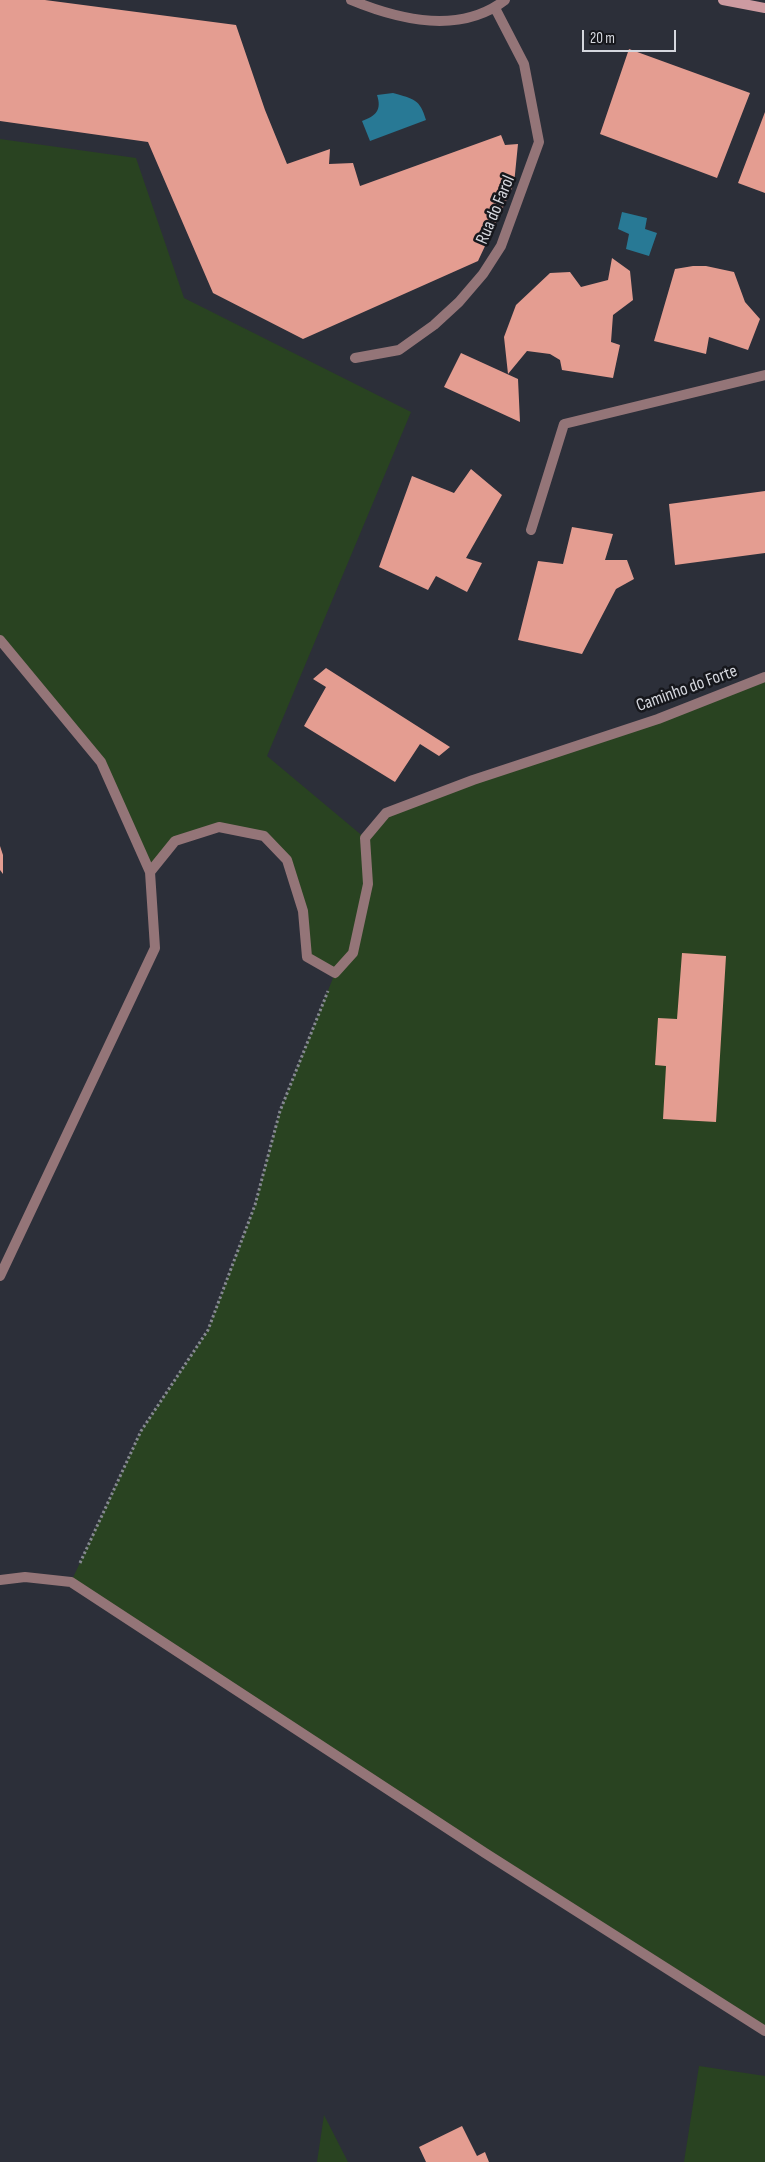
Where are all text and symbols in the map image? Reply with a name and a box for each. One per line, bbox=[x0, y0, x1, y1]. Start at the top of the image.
scale bar bbox=[585, 20, 679, 52]
text: 20 m bbox=[590, 29, 615, 48]
street label: Rua do Farol bbox=[472, 172, 520, 248]
street label: Caminho do Forte bbox=[634, 661, 740, 717]

